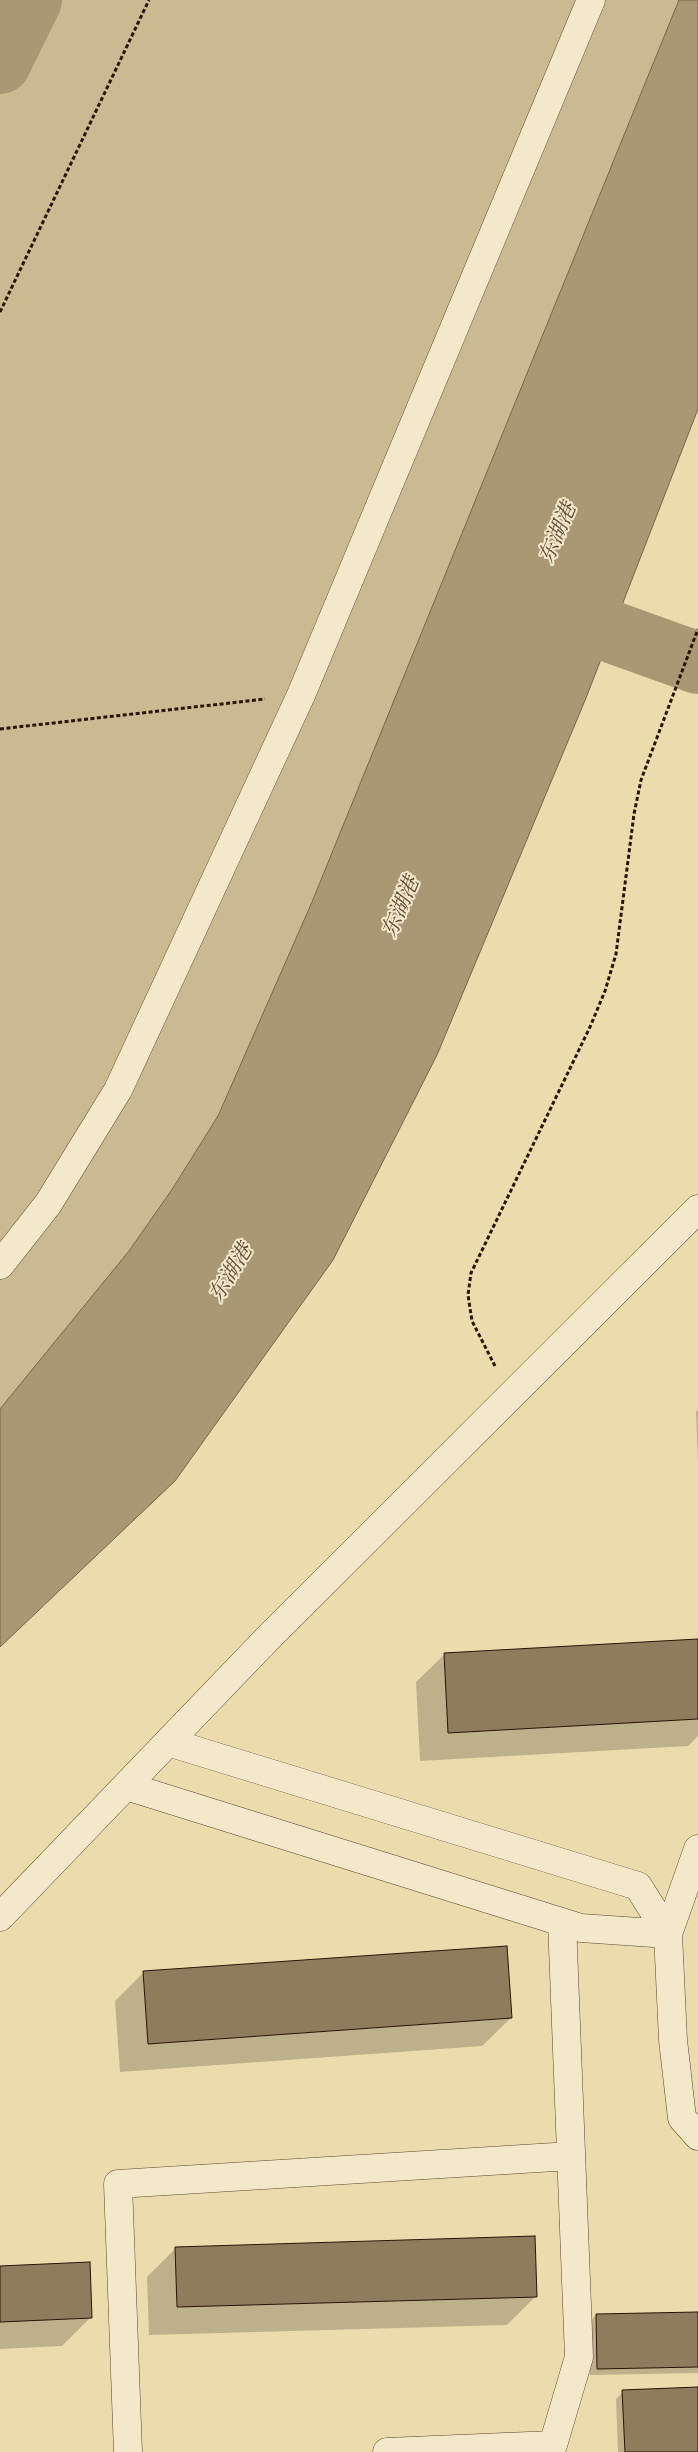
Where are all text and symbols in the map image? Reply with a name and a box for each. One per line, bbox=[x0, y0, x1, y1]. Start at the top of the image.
water label: 东湖港 bbox=[536, 500, 584, 568]
water label: 东湖港 bbox=[379, 874, 427, 942]
water label: 东湖港 bbox=[206, 1241, 260, 1307]

